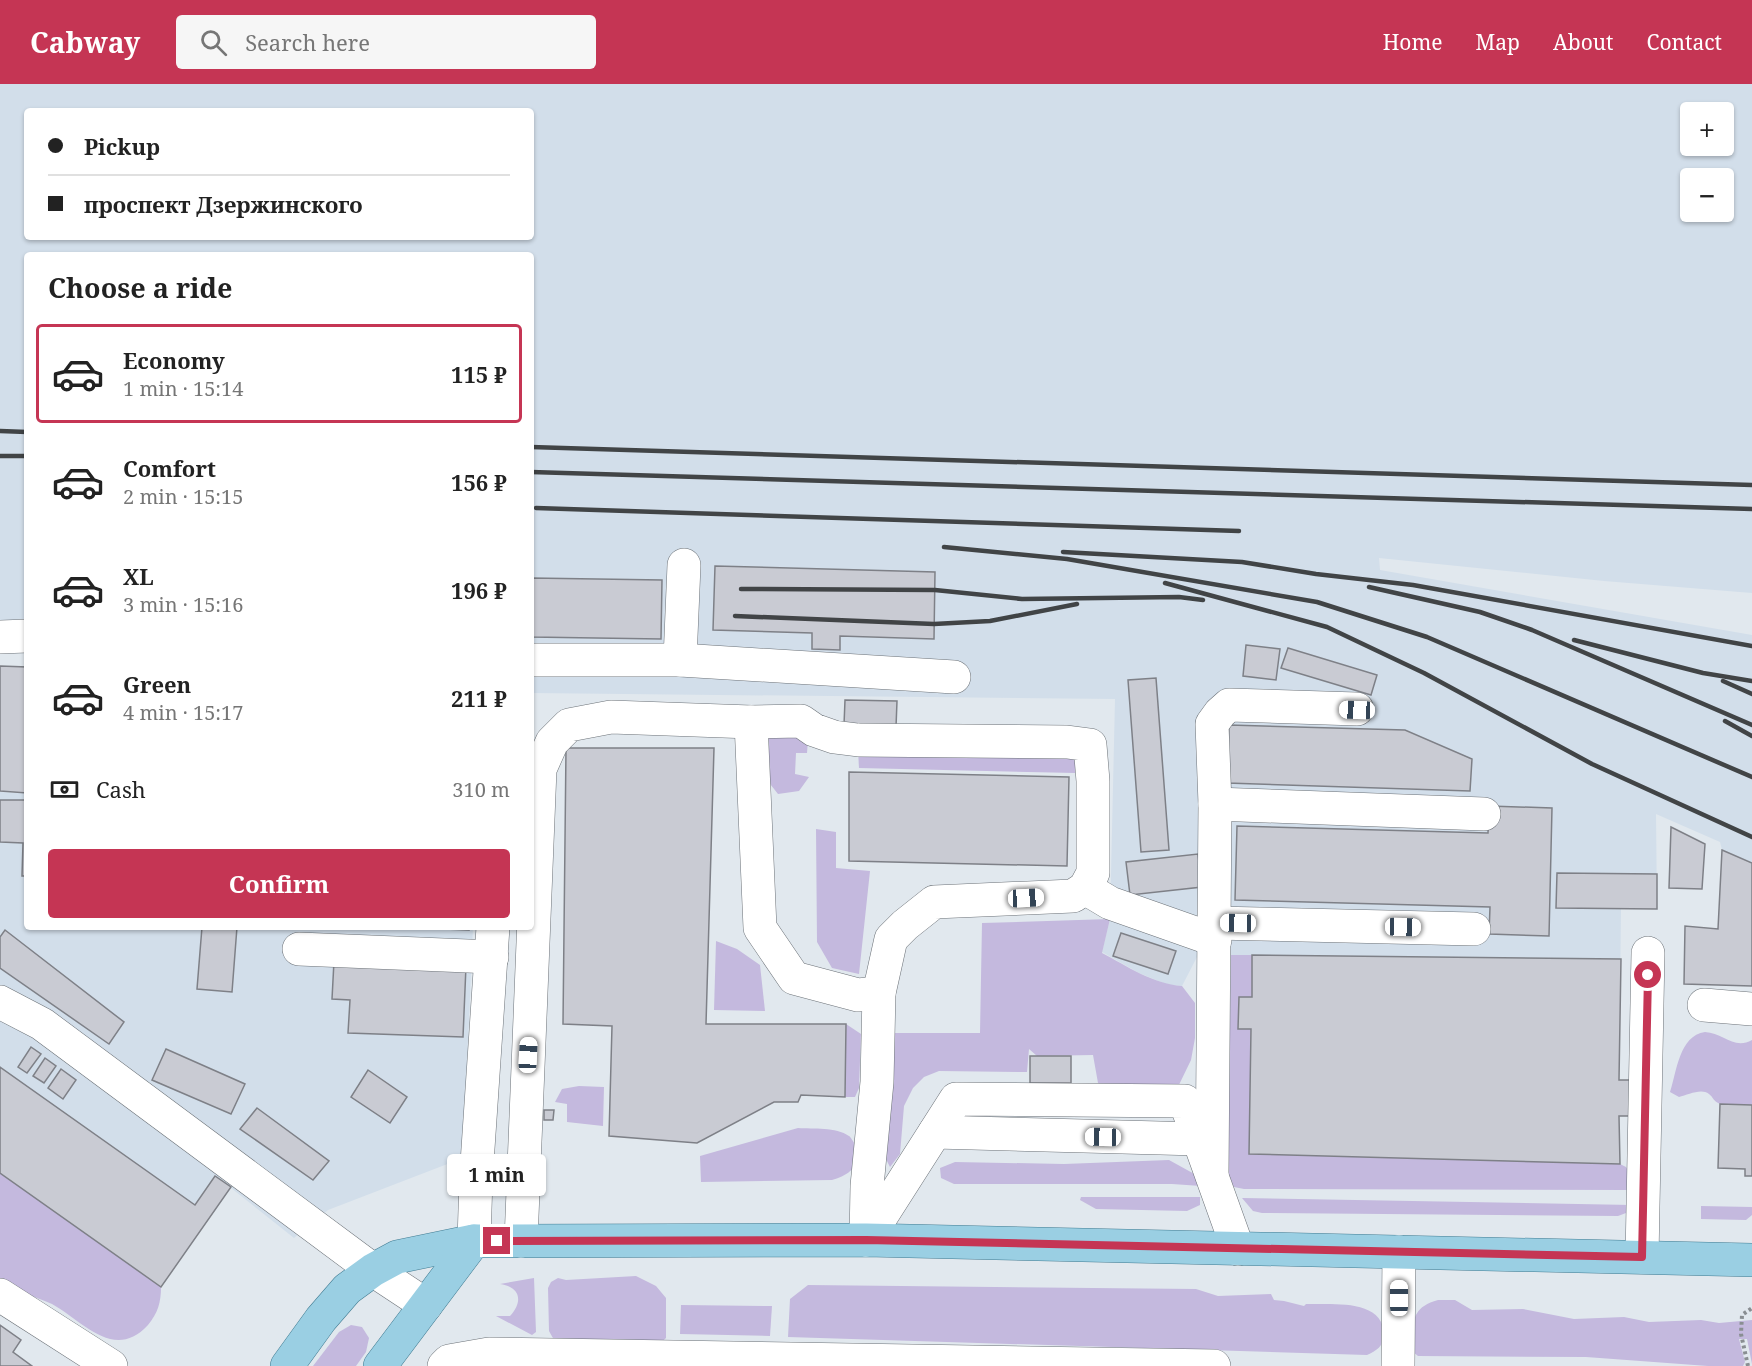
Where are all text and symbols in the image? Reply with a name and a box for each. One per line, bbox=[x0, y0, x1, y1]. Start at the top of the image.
search box bbox=[176, 15, 596, 69]
text: Cabway bbox=[30, 23, 140, 61]
icon: search bbox=[197, 26, 230, 59]
text: Search here bbox=[245, 27, 370, 57]
text: Home bbox=[1383, 28, 1443, 56]
text: Map bbox=[1476, 28, 1520, 56]
text: About bbox=[1553, 28, 1614, 56]
text: Contact bbox=[1647, 28, 1722, 56]
map controls bbox=[1680, 102, 1734, 222]
button: + bbox=[1680, 102, 1734, 156]
text: Pickup bbox=[84, 131, 160, 161]
button: − bbox=[1680, 168, 1734, 222]
text: проспект Дзержинского bbox=[84, 189, 363, 219]
text: Choose a ride bbox=[48, 269, 233, 306]
text: Economy bbox=[123, 345, 225, 375]
icon: car bbox=[51, 347, 105, 401]
text: 115 ₽ bbox=[451, 359, 507, 389]
text: 1 min · 15:14 bbox=[123, 375, 243, 402]
text: Comfort bbox=[123, 453, 216, 483]
icon: car bbox=[51, 455, 105, 509]
text: 156 ₽ bbox=[451, 467, 507, 497]
text: 2 min · 15:15 bbox=[123, 483, 243, 510]
text: XL bbox=[123, 561, 154, 591]
icon: car bbox=[51, 563, 105, 617]
text: 196 ₽ bbox=[451, 575, 507, 605]
text: 3 min · 15:16 bbox=[123, 591, 243, 618]
text: Green bbox=[123, 669, 191, 699]
icon: car bbox=[51, 671, 105, 725]
text: 211 ₽ bbox=[451, 683, 507, 713]
text: 4 min · 15:17 bbox=[123, 699, 243, 726]
car bbox=[1339, 700, 1375, 720]
icon: cash bbox=[48, 773, 81, 806]
text: Cash bbox=[96, 774, 146, 804]
text: 310 m bbox=[452, 776, 510, 803]
button: Confirm bbox=[48, 849, 510, 918]
car bbox=[1008, 888, 1044, 908]
car bbox=[1220, 914, 1256, 932]
car bbox=[1385, 918, 1421, 936]
route start bbox=[1634, 961, 1661, 988]
car bbox=[518, 1037, 538, 1073]
car bbox=[1085, 1128, 1121, 1146]
callout: 1 min bbox=[448, 1154, 546, 1196]
text: 1 min bbox=[468, 1161, 525, 1188]
route end bbox=[483, 1227, 510, 1254]
car bbox=[1390, 1280, 1408, 1316]

